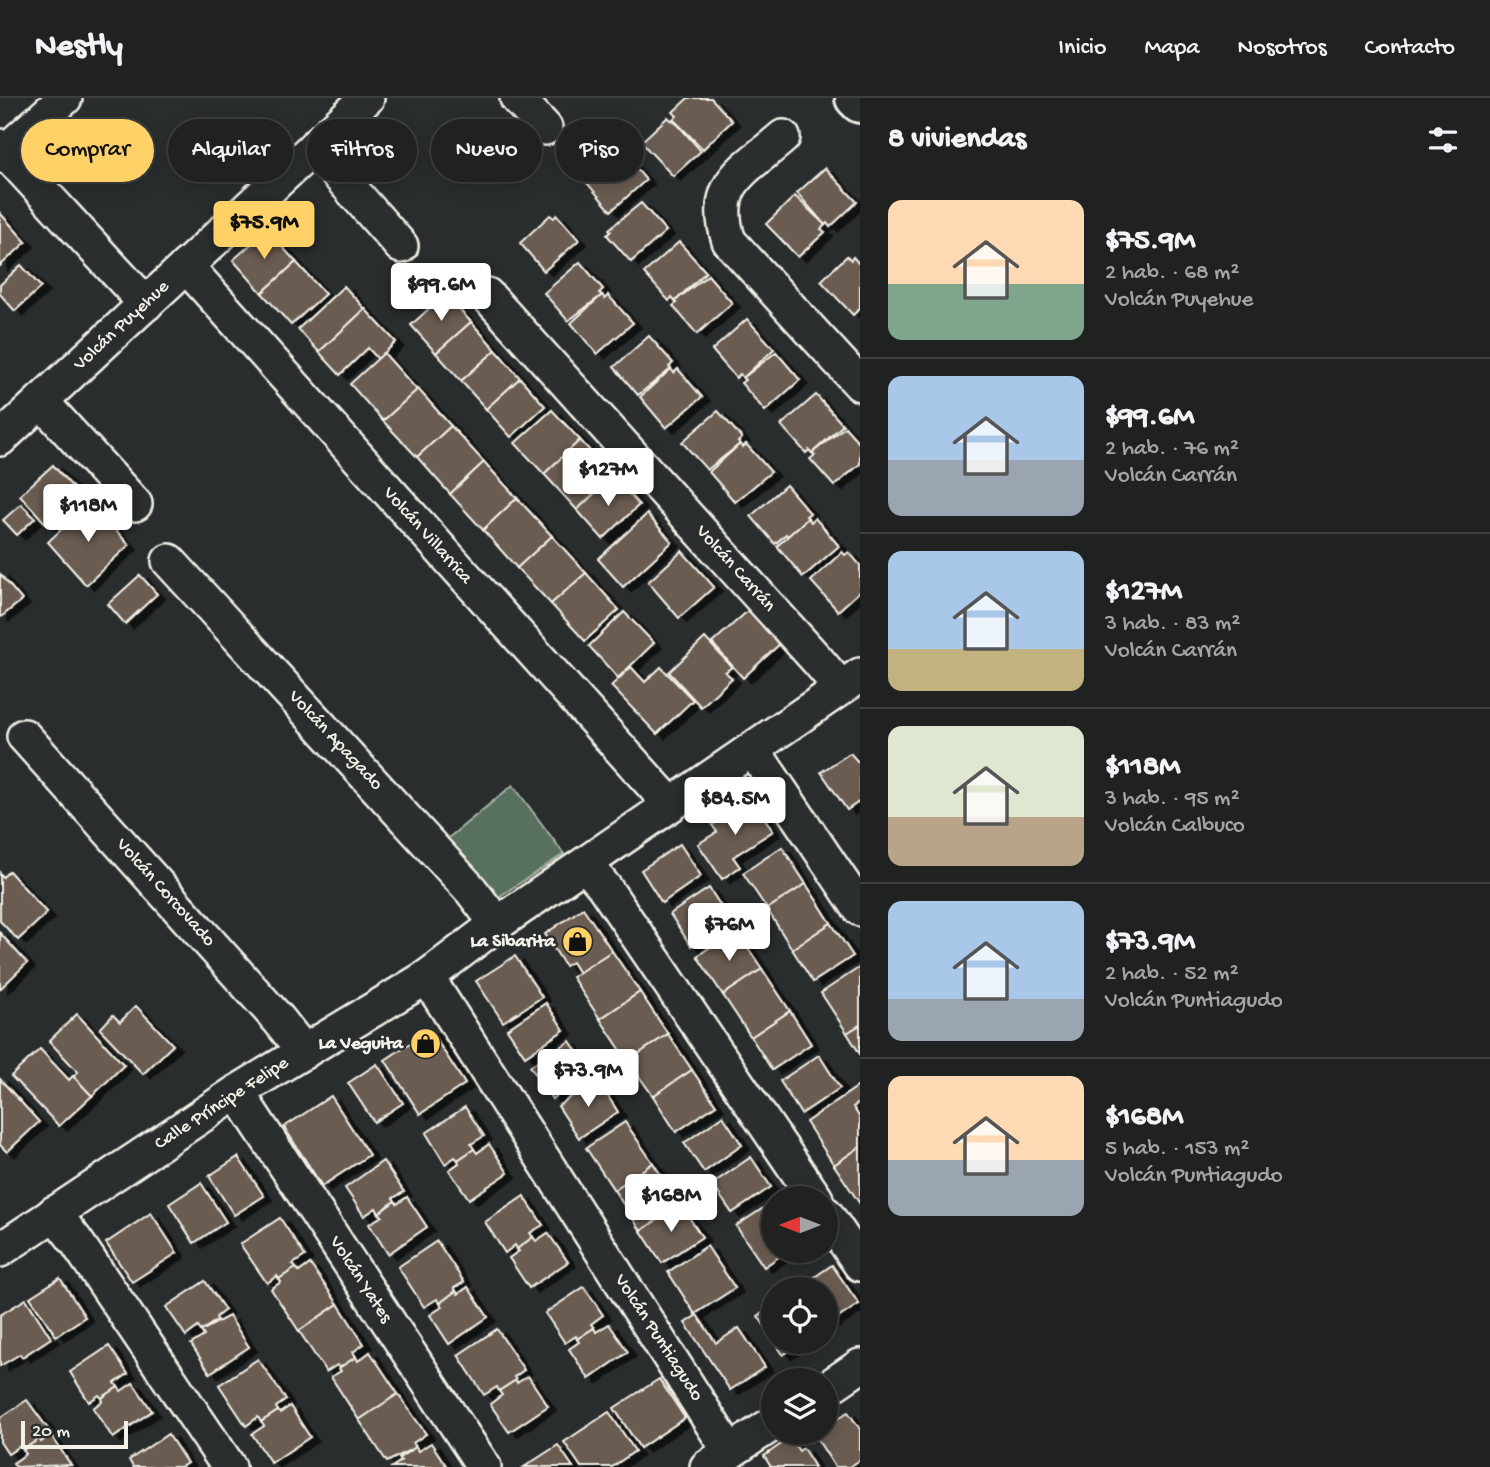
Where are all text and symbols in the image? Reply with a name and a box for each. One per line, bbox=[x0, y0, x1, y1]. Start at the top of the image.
text: Nestly bbox=[35, 29, 123, 67]
text: Inicio bbox=[1058, 34, 1106, 63]
text: Mapa bbox=[1144, 34, 1200, 63]
text: Nosotros bbox=[1238, 34, 1327, 63]
text: Contacto bbox=[1365, 34, 1455, 63]
chip: Comprar bbox=[21, 119, 154, 182]
chip: Alquilar bbox=[168, 119, 293, 182]
chip: Filtros bbox=[307, 119, 417, 182]
chip: Nuevo bbox=[431, 119, 542, 182]
chip: Piso bbox=[556, 119, 644, 182]
icon: filters bbox=[1424, 121, 1462, 159]
text: 8 viviendas bbox=[888, 123, 1026, 158]
pin: $75.9M bbox=[207, 202, 321, 261]
text: $75.9M bbox=[229, 210, 299, 237]
text: $75.9M bbox=[1105, 225, 1195, 260]
icon: home bbox=[944, 228, 1028, 312]
text: 2 hab. · 68 m² bbox=[1105, 260, 1239, 287]
pin: $99.6M bbox=[384, 264, 498, 323]
text: $99.6M bbox=[407, 272, 475, 299]
street label: Volcán Puyehue bbox=[69, 276, 175, 377]
text: Volcán Puyehue bbox=[1105, 287, 1253, 314]
text: $99.6M bbox=[1105, 401, 1194, 436]
icon: home bbox=[944, 404, 1028, 488]
text: 2 hab. · 76 m² bbox=[1105, 436, 1239, 463]
pin: $127M bbox=[559, 448, 657, 508]
text: $127M bbox=[579, 457, 637, 484]
text: Volcán Carrán bbox=[1105, 463, 1237, 490]
street label: Volcán Villarrica bbox=[377, 482, 478, 591]
pin: $118M bbox=[39, 484, 137, 544]
text: $118M bbox=[59, 493, 117, 520]
street label: Volcán Carrán bbox=[689, 520, 780, 617]
text: $127M bbox=[1105, 576, 1182, 611]
icon: home bbox=[944, 579, 1028, 663]
text: 3 hab. · 83 m² bbox=[1105, 611, 1240, 638]
text: Volcán Carrán bbox=[1105, 638, 1237, 665]
street label: Volcán Apagado bbox=[282, 685, 387, 796]
text: $118M bbox=[1105, 751, 1180, 786]
icon: home bbox=[944, 754, 1028, 838]
pin: $84.5M bbox=[678, 778, 792, 837]
text: $84.5M bbox=[700, 786, 770, 813]
text: 3 hab. · 95 m² bbox=[1105, 786, 1240, 813]
text: Volcán Calbuco bbox=[1105, 813, 1245, 840]
street label: Volcán Corcovado bbox=[110, 833, 220, 952]
pin: $76M bbox=[688, 904, 770, 963]
text: $76M bbox=[704, 912, 754, 939]
shop icon: La Sibarita bbox=[561, 925, 595, 959]
text: $73.9M bbox=[1105, 926, 1195, 961]
icon: home bbox=[944, 929, 1028, 1013]
place label: La Sibarita bbox=[470, 931, 556, 954]
text: 2 hab. · 52 m² bbox=[1105, 961, 1239, 988]
text: Volcán Puntiagudo bbox=[1105, 988, 1283, 1015]
shop icon: La Veguita bbox=[409, 1027, 443, 1061]
place label: La Veguita bbox=[318, 1033, 404, 1056]
pin: $73.9M bbox=[531, 1049, 645, 1109]
street label: Calle Príncipe Felipe bbox=[151, 1052, 293, 1156]
text: $73.9M bbox=[554, 1058, 622, 1085]
text: $168M bbox=[1105, 1101, 1183, 1136]
icon: home bbox=[944, 1104, 1028, 1188]
text: 5 hab. · 153 m² bbox=[1105, 1136, 1249, 1163]
text: Volcán Puntiagudo bbox=[1105, 1163, 1283, 1190]
pin: $168M bbox=[622, 1174, 720, 1234]
text: $168M bbox=[641, 1183, 701, 1210]
north arrow bbox=[761, 1186, 838, 1264]
map controls bbox=[761, 1186, 838, 1445]
street label: Volcán Yates bbox=[323, 1231, 397, 1329]
street label: Volcán Puntiagudo bbox=[608, 1269, 708, 1406]
button: locate bbox=[761, 1277, 838, 1354]
button: layers bbox=[761, 1368, 838, 1445]
scale bar bbox=[21, 1418, 128, 1450]
text: 20 m bbox=[32, 1421, 70, 1444]

